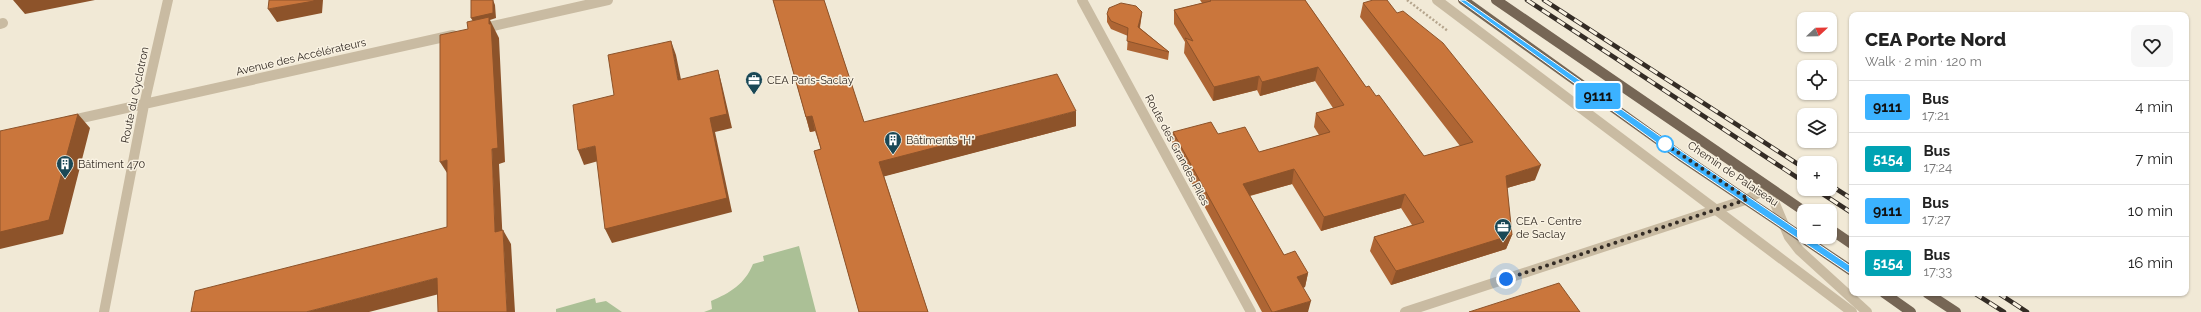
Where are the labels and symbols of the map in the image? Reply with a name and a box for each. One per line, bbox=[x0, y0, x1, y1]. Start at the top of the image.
north arrow bbox=[1797, 12, 1837, 52]
street label: Avenue des Accélérateurs bbox=[235, 36, 367, 78]
street label: Route du Cyclotron bbox=[118, 46, 152, 144]
office icon: CEA Paris-Saclay bbox=[744, 70, 764, 95]
place label: CEA Paris-Saclay bbox=[767, 74, 854, 87]
line badge: 9111 bbox=[1570, 83, 1626, 109]
street label: Route des Grandes Piles bbox=[1142, 92, 1212, 208]
building icon: Bâtiments "H" bbox=[883, 130, 903, 155]
place label: Bâtiments "H" bbox=[906, 134, 974, 147]
unlabelled marker bbox=[1656, 135, 1674, 153]
street label: Chemin de Palaiseau bbox=[1685, 139, 1781, 209]
building icon: Bâtiment 470 bbox=[55, 154, 75, 179]
place label: Bâtiment 470 bbox=[78, 158, 146, 171]
place label: CEA - Centre de Saclay bbox=[1516, 215, 1582, 241]
office icon: CEA - Centre de Saclay bbox=[1493, 217, 1513, 242]
your location bbox=[1496, 269, 1516, 289]

